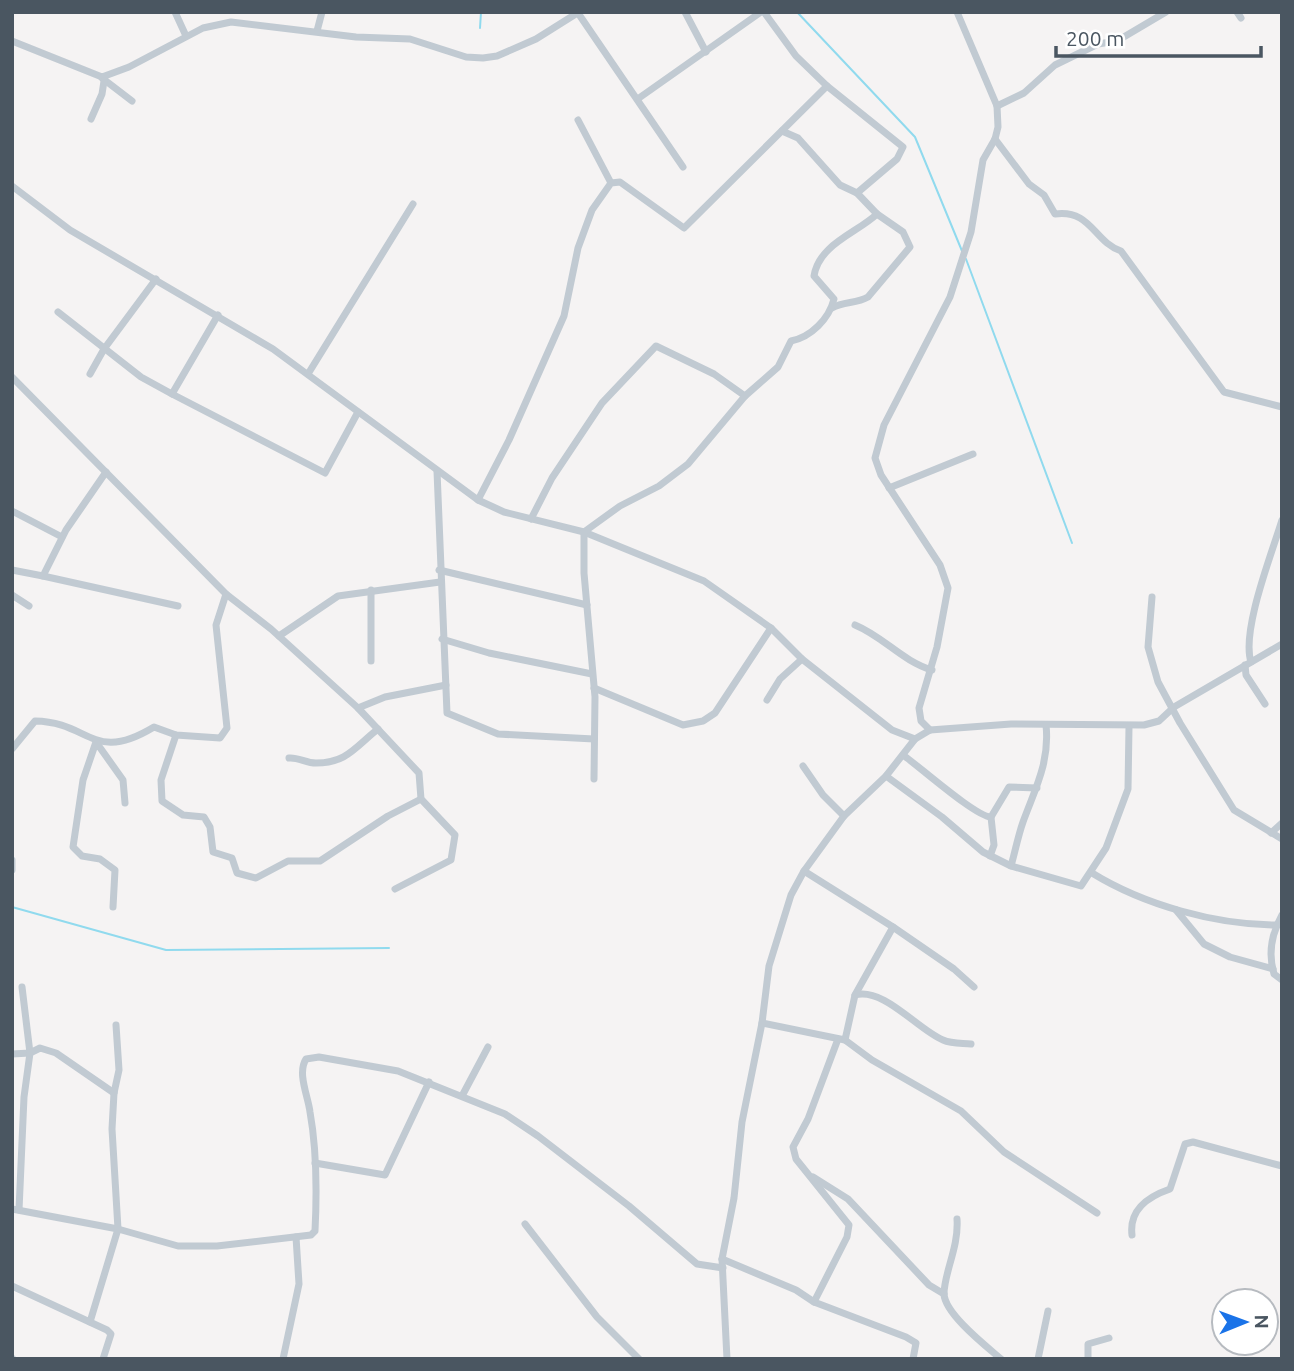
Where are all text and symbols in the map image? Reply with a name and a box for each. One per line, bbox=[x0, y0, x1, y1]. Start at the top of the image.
scale bar bbox=[1056, 14, 1261, 58]
text: 200 m bbox=[1066, 26, 1124, 50]
north arrow bbox=[1210, 1287, 1280, 1357]
text: N bbox=[1251, 1314, 1273, 1329]

